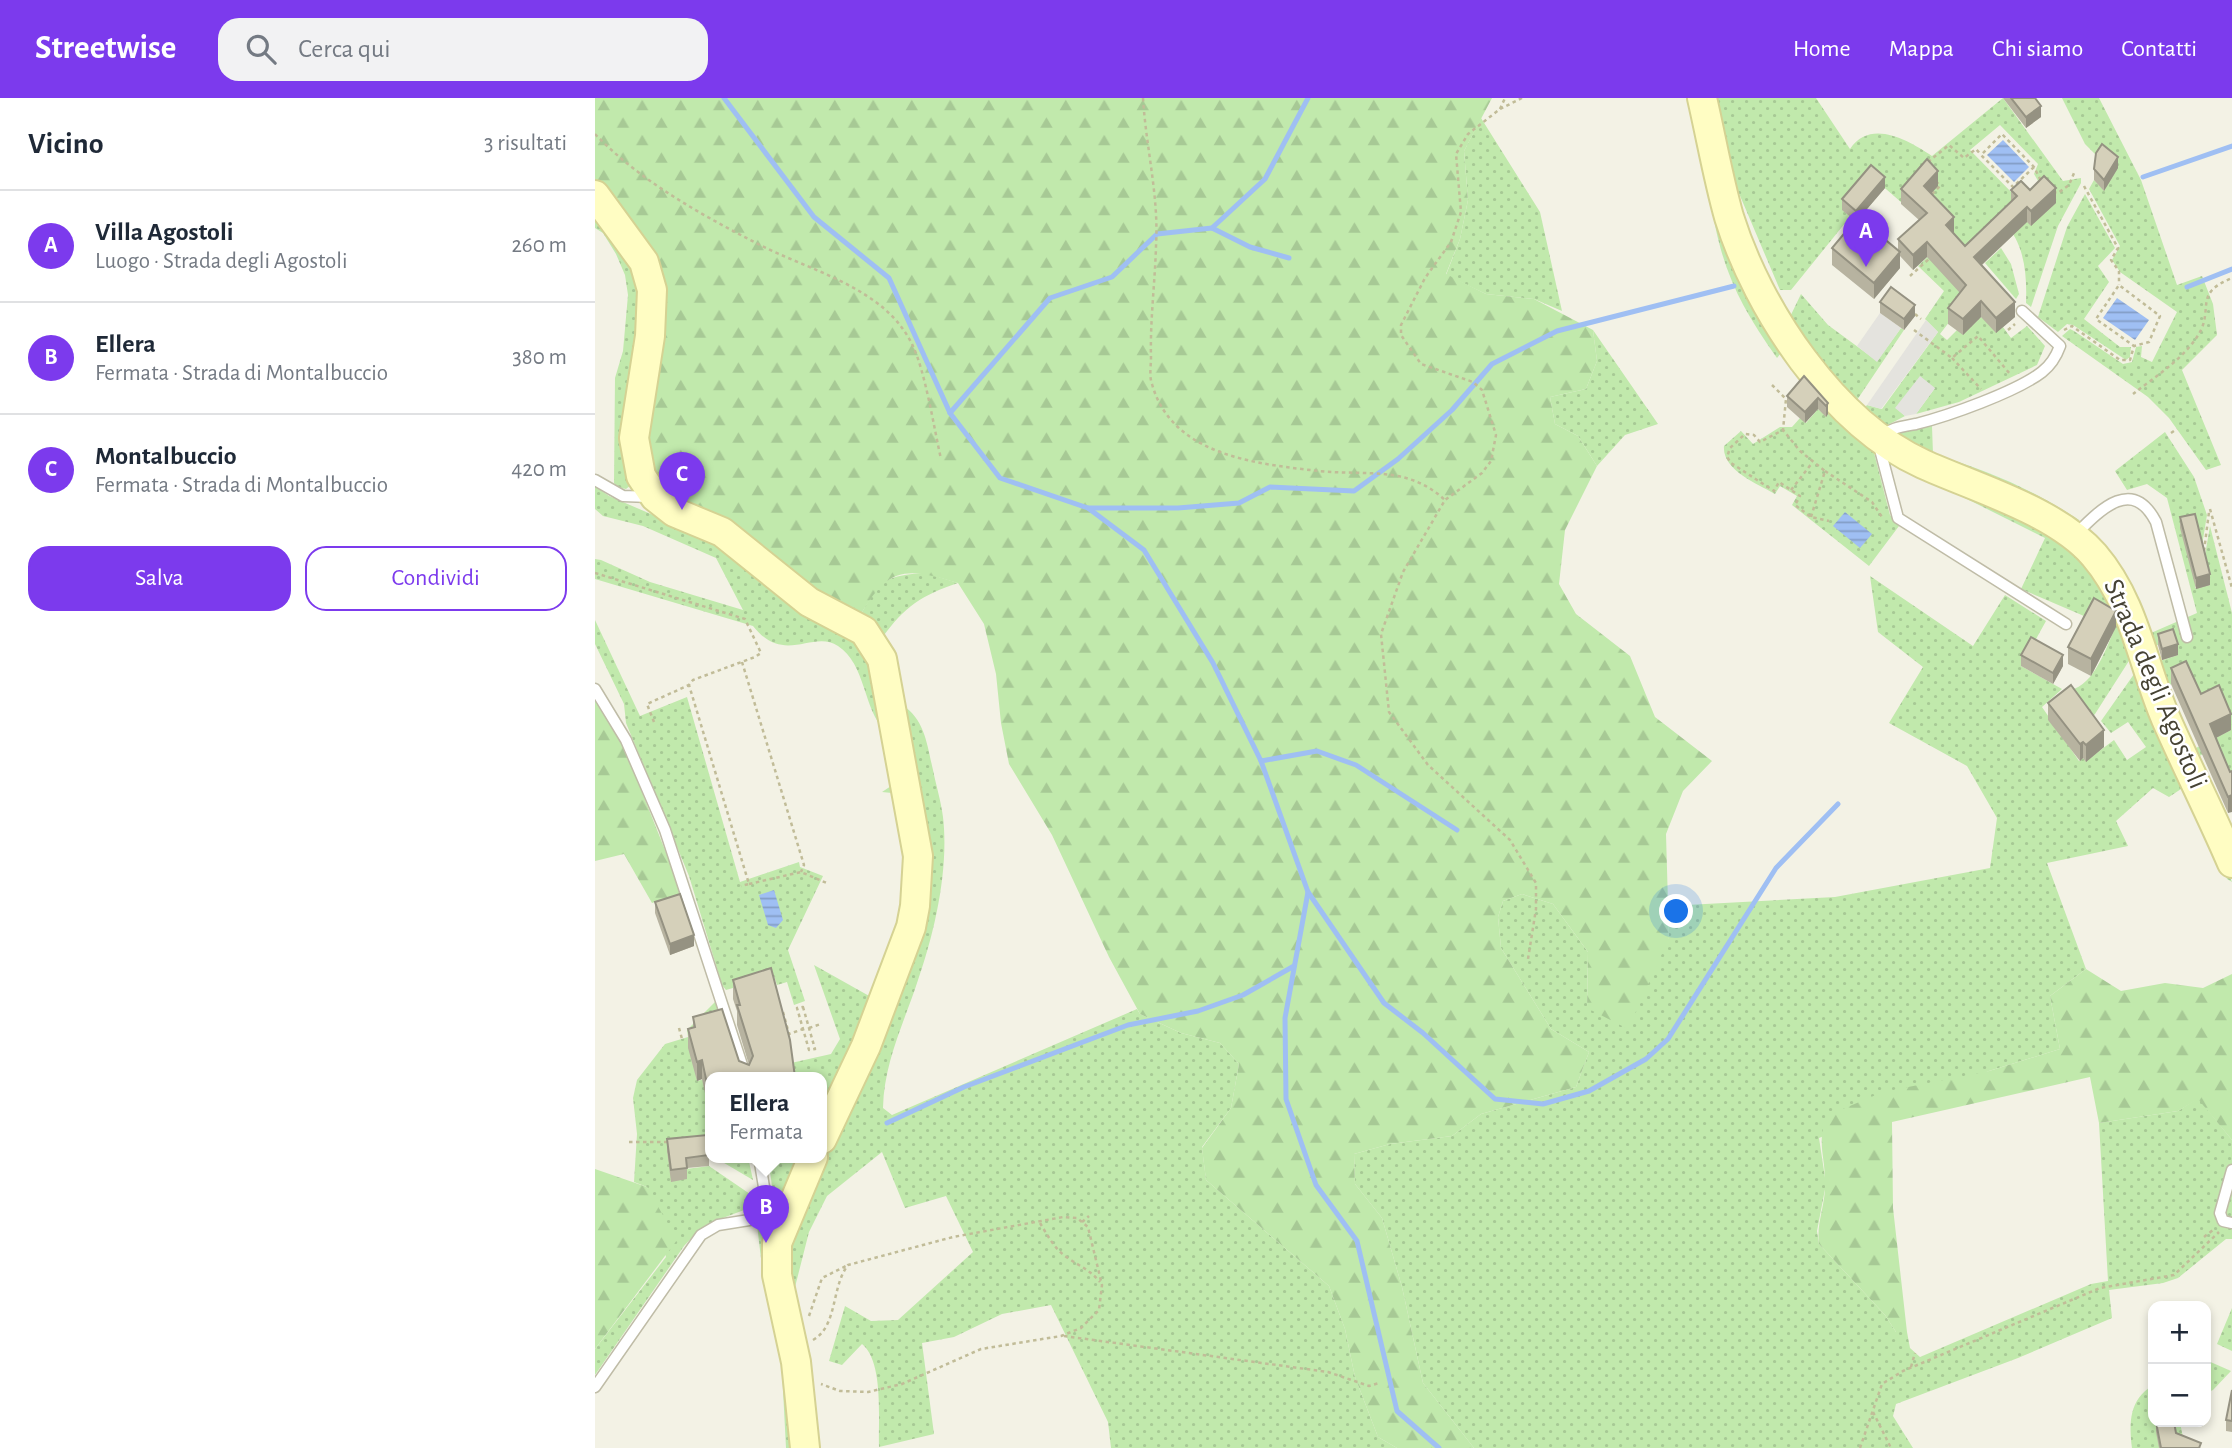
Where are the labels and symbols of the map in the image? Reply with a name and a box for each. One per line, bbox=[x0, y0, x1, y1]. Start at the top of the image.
pin: A bbox=[1843, 209, 1889, 267]
pin: C bbox=[659, 452, 705, 510]
street label: Strada degli Agostoli bbox=[2098, 575, 2212, 793]
your location bbox=[1659, 894, 1693, 928]
pin: B bbox=[743, 1185, 789, 1243]

